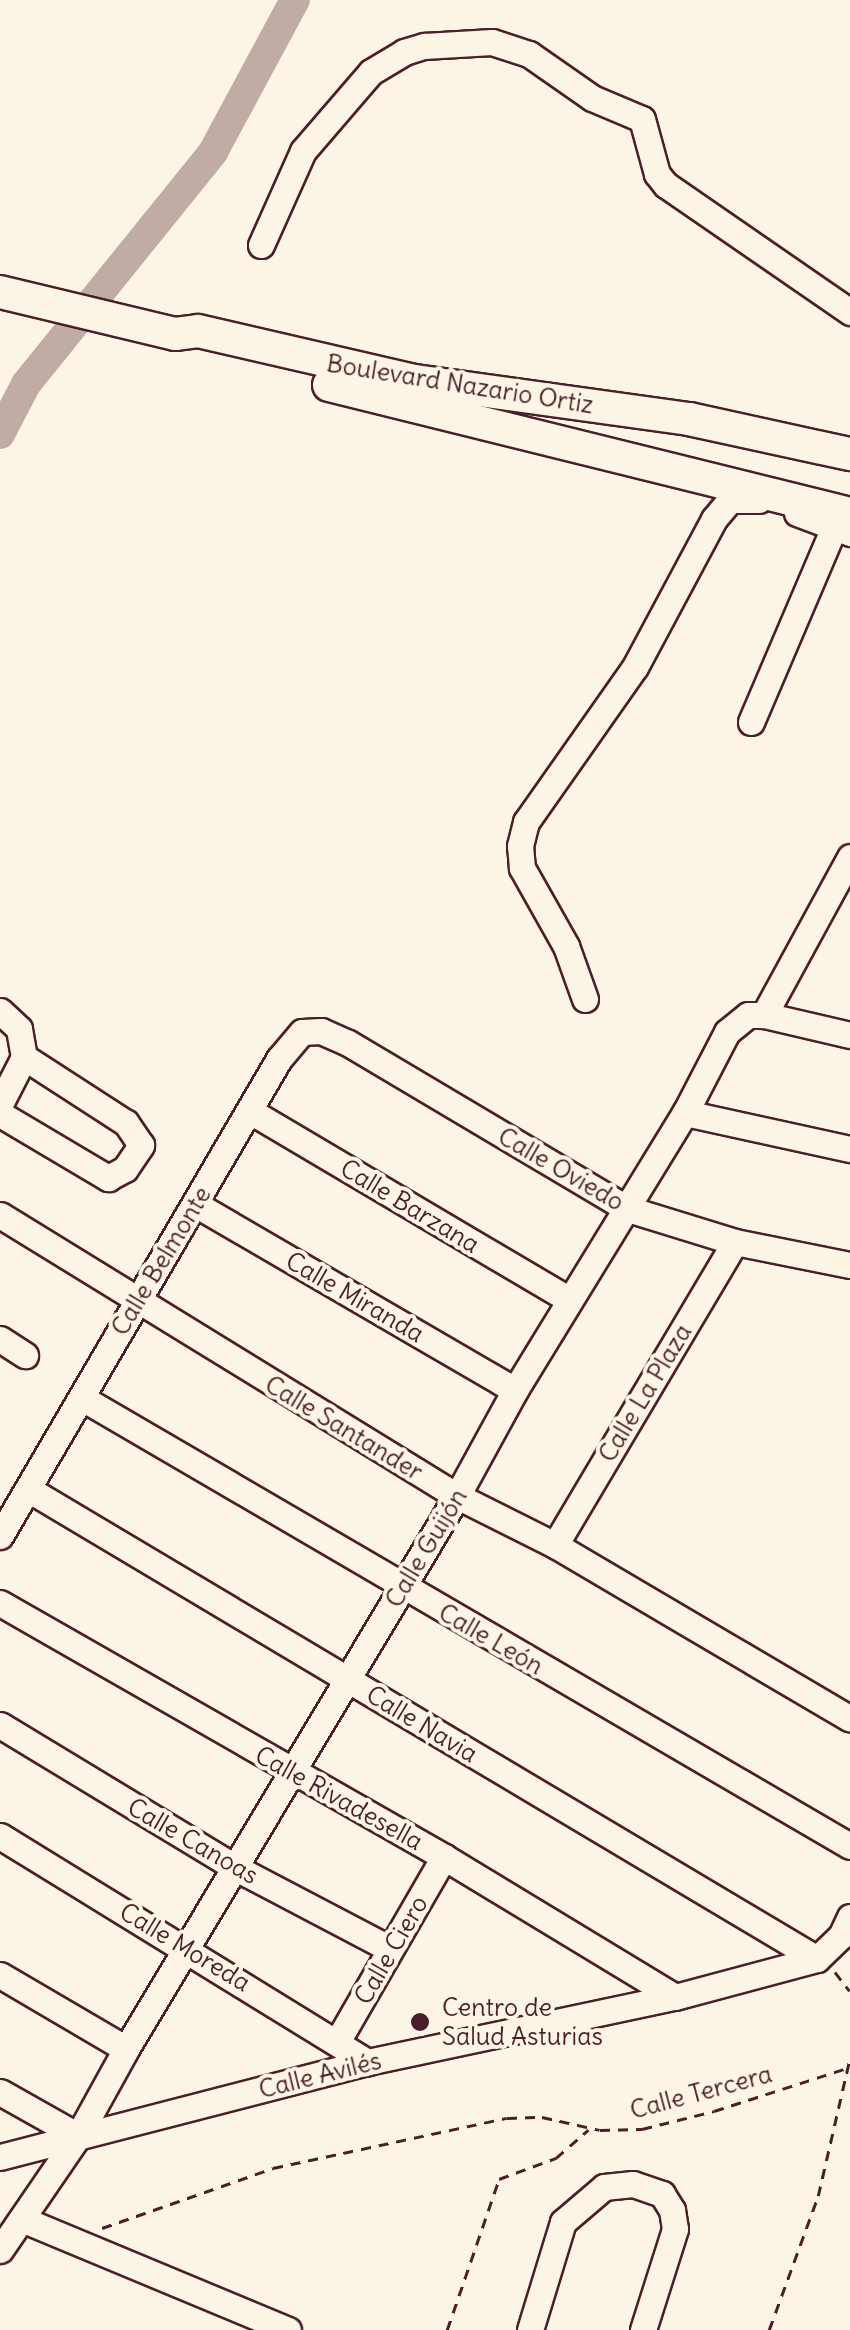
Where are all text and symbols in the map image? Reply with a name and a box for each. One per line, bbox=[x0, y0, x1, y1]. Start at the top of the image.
street label: Boulevard Nazario Ortiz bbox=[324, 348, 596, 420]
street label: Calle Oviedo bbox=[493, 1121, 629, 1217]
street label: Calle Barzana bbox=[335, 1153, 485, 1259]
street label: Calle Belmonte bbox=[105, 1181, 217, 1341]
street label: Calle Miranda bbox=[281, 1245, 429, 1349]
street label: Calle La Plaza bbox=[592, 1319, 698, 1467]
street label: Calle Santander bbox=[260, 1369, 428, 1487]
street label: Calle Guijón bbox=[379, 1483, 473, 1613]
street label: Calle León bbox=[433, 1597, 549, 1681]
street label: Calle Navia bbox=[361, 1679, 483, 1769]
street label: Calle Rivadesella bbox=[250, 1740, 428, 1856]
street label: Calle Canoas bbox=[122, 1792, 264, 1890]
street label: Calle Ciero bbox=[348, 1890, 434, 2010]
street label: Calle Moreda bbox=[114, 1896, 256, 1998]
place label: Centro de Salud Asturias bbox=[442, 1993, 603, 2052]
marker: Centro de Salud Asturias bbox=[407, 2009, 433, 2035]
street label: Calle Avilés bbox=[256, 2045, 384, 2105]
street label: Calle Tercera bbox=[627, 2059, 775, 2125]

